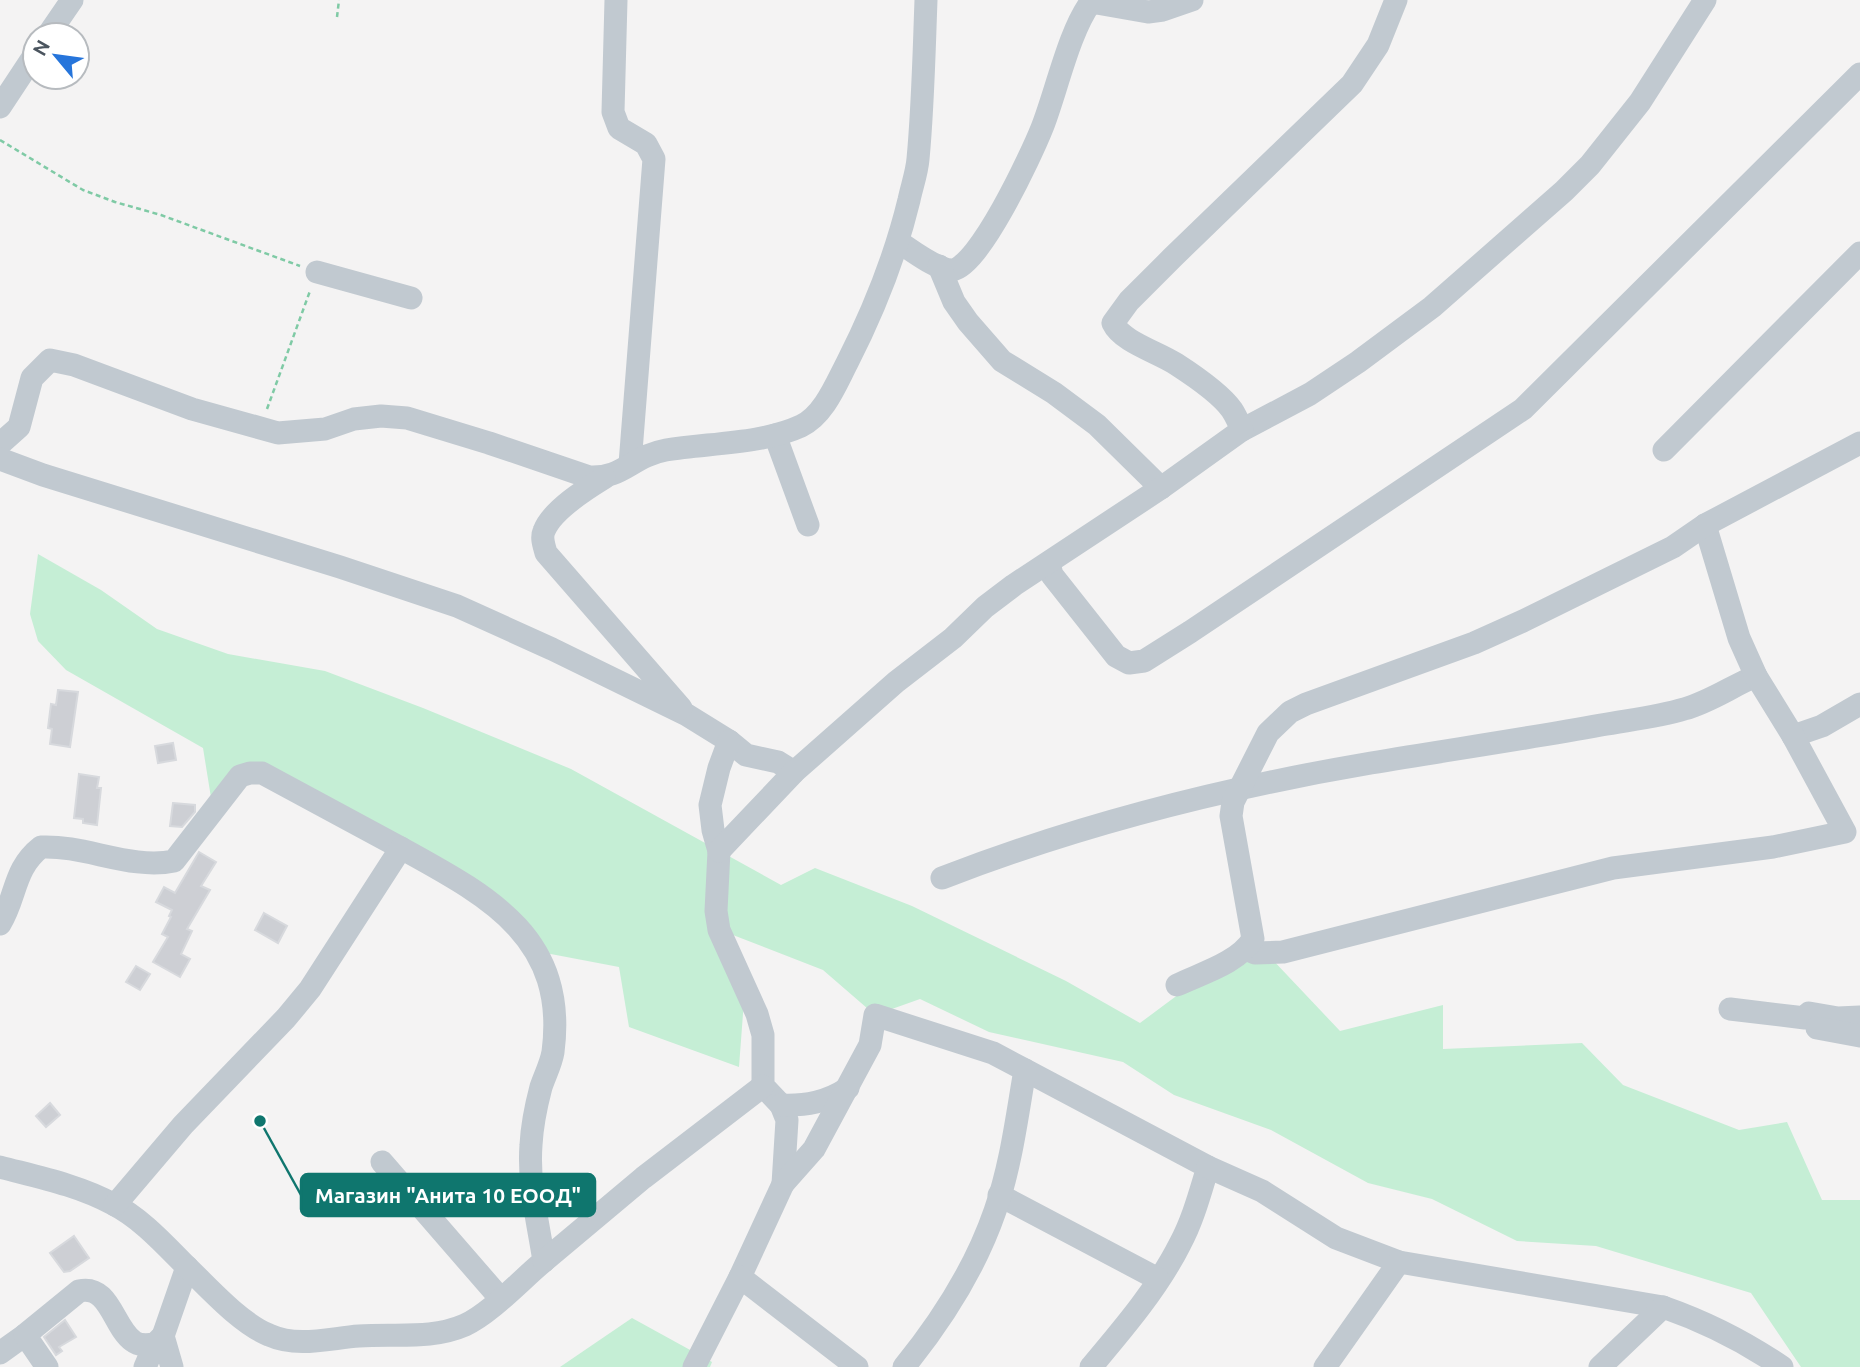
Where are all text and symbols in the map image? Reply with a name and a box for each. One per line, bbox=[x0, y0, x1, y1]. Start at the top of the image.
north arrow bbox=[21, 21, 91, 91]
text: N bbox=[28, 36, 54, 59]
callout: Магазин "Анита 10 ЕООД" bbox=[301, 1174, 595, 1216]
text: Магазин "Анита 10 ЕООД" bbox=[315, 1183, 581, 1207]

